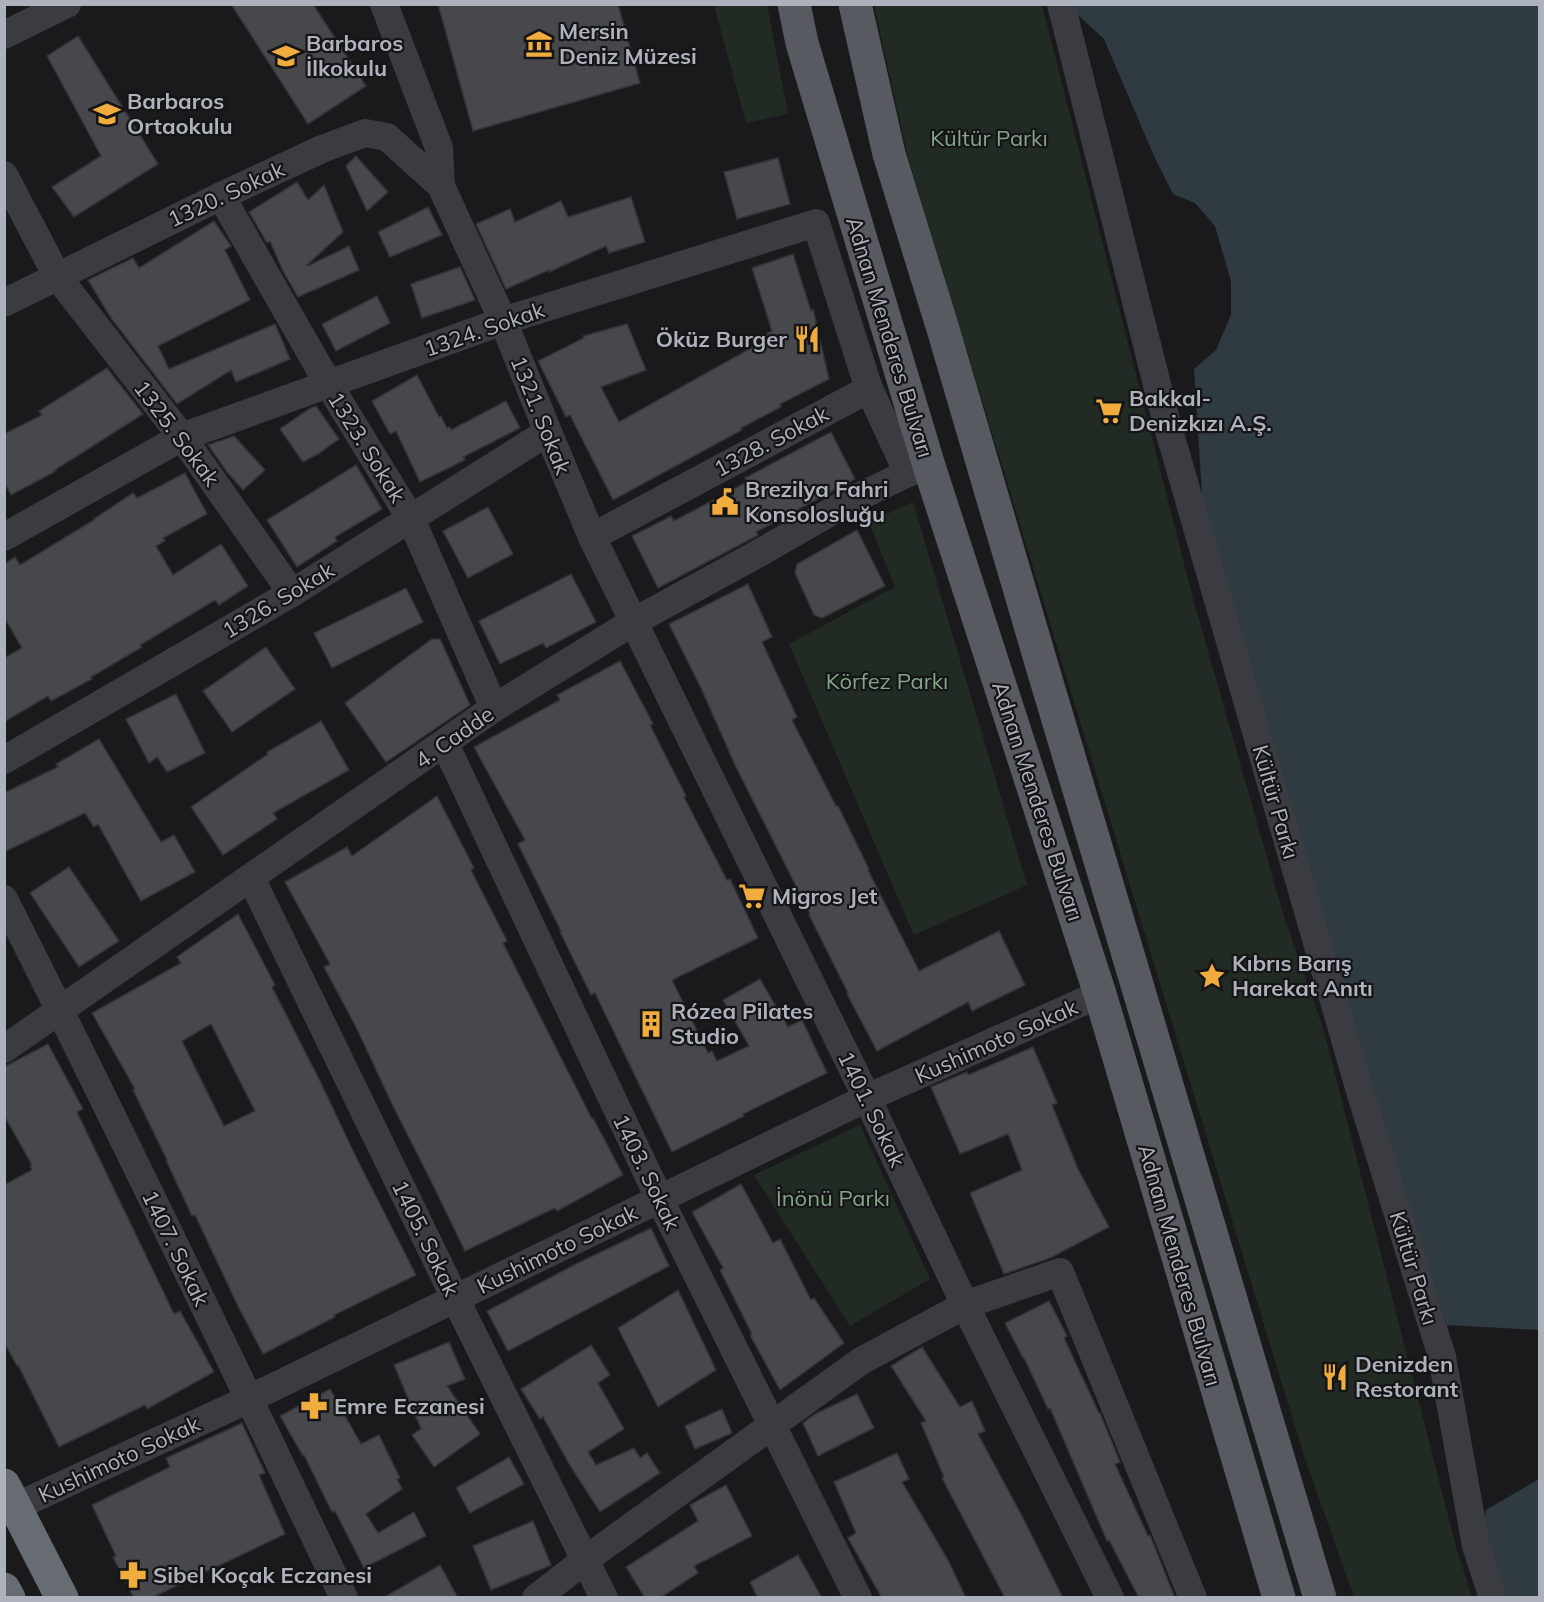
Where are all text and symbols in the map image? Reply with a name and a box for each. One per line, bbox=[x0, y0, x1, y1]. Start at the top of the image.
place label: Mersin Deniz Müzesi bbox=[559, 17, 697, 70]
place label: Barbaros İlkokulu bbox=[306, 29, 403, 82]
museum icon: Mersin Deniz Müzesi bbox=[524, 29, 554, 59]
school or university icon: Barbaros İlkokulu bbox=[271, 41, 301, 71]
place label: Barbaros Ortaokulu bbox=[127, 87, 233, 140]
school or university icon: Barbaros Ortaokulu bbox=[92, 99, 122, 129]
park label: Kültür Parkı bbox=[930, 124, 1048, 152]
street label: 1320. Sokak bbox=[163, 154, 289, 233]
street label: Adnan Menderes Bulvarı bbox=[840, 213, 940, 461]
street label: 1324. Sokak bbox=[420, 295, 549, 363]
restaurant icon: Öküz Burger bbox=[792, 324, 822, 354]
place label: Öküz Burger bbox=[656, 325, 787, 353]
street label: 1321. Sokak bbox=[504, 352, 578, 479]
street label: 1325. Sokak bbox=[128, 374, 226, 492]
place label: Bakkal- Denizkızı A.Ş. bbox=[1129, 384, 1272, 437]
street label: 1323. Sokak bbox=[322, 386, 412, 508]
supermarket icon: Bakkal- Denizkızı A.Ş. bbox=[1094, 396, 1124, 426]
street label: 1328. Sokak bbox=[709, 399, 834, 483]
place label: Brezilya Fahri Konsolosluğu bbox=[745, 475, 888, 528]
public building icon: Brezilya Fahri Konsolosluğu bbox=[710, 487, 740, 517]
street label: 1326. Sokak bbox=[217, 555, 340, 644]
park label: Körfez Parkı bbox=[826, 667, 948, 695]
street label: Adnan Menderes Bulvarı bbox=[986, 678, 1090, 924]
street label: 4. Cadde bbox=[409, 700, 499, 774]
street label: Kültür Parkı bbox=[1246, 742, 1306, 862]
supermarket icon: Migros Jet bbox=[737, 881, 767, 911]
place label: Migros Jet bbox=[772, 882, 877, 910]
place label: Kıbrıs Barış Harekat Anıtı bbox=[1232, 949, 1373, 1002]
place icon: Kıbrıs Barış Harekat Anıtı bbox=[1197, 961, 1227, 991]
street label: Kushimoto Sokak bbox=[910, 992, 1082, 1089]
place label: Rózea Pilates Studio bbox=[671, 997, 813, 1050]
building icon: Rózea Pilates Studio bbox=[636, 1009, 666, 1039]
street label: 1401. Sokak bbox=[832, 1046, 912, 1172]
street label: 1403. Sokak bbox=[607, 1109, 687, 1235]
street label: Adnan Menderes Bulvarı bbox=[1132, 1141, 1228, 1389]
street label: 1405. Sokak bbox=[386, 1175, 466, 1301]
park label: İnönü Parkı bbox=[776, 1184, 890, 1212]
street label: 1407. Sokak bbox=[136, 1185, 216, 1311]
street label: Kushimoto Sokak bbox=[472, 1198, 642, 1300]
street label: Kültür Parkı bbox=[1383, 1208, 1445, 1328]
place label: Denizden Restorant bbox=[1355, 1350, 1458, 1403]
restaurant icon: Denizden Restorant bbox=[1320, 1362, 1350, 1392]
pharmacy icon: Emre Eczanesi bbox=[299, 1391, 329, 1421]
place label: Emre Eczanesi bbox=[334, 1392, 485, 1420]
street label: Kushimoto Sokak bbox=[34, 1409, 205, 1509]
pharmacy icon: Sibel Koçak Eczanesi bbox=[118, 1560, 148, 1590]
place label: Sibel Koçak Eczanesi bbox=[153, 1561, 372, 1589]

